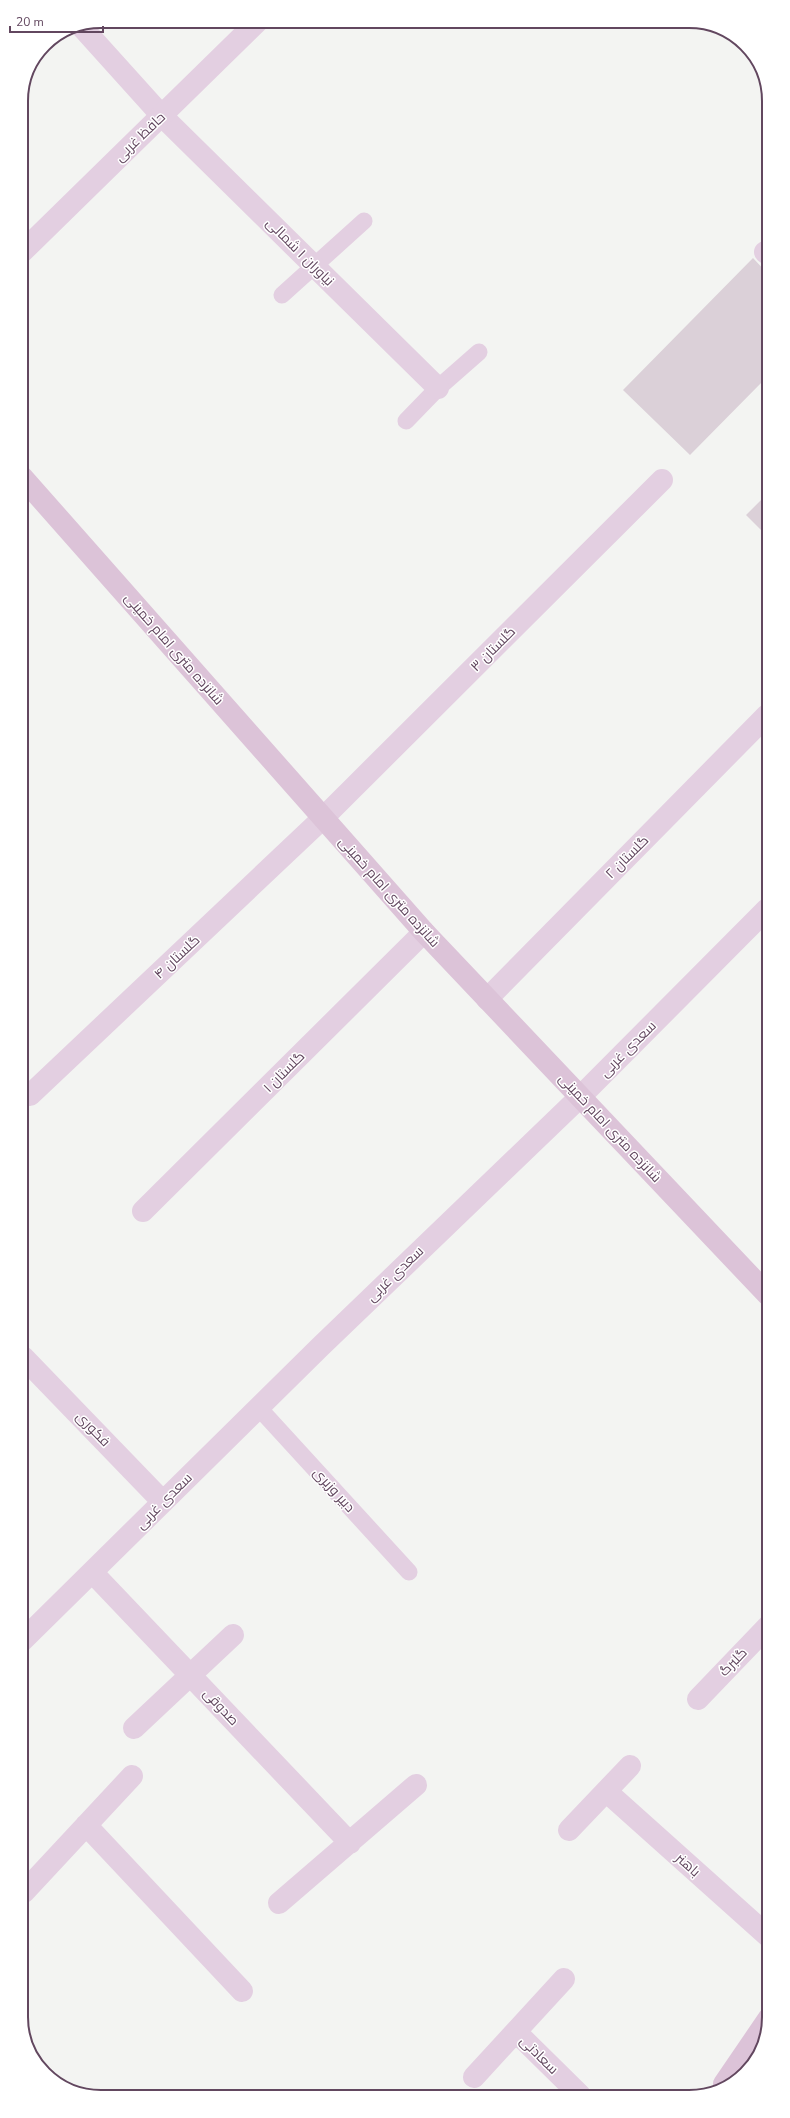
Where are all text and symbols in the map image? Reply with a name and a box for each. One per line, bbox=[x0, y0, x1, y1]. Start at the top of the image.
scale bar bbox=[10, 8, 103, 34]
text: 20 m bbox=[16, 14, 44, 30]
street label: حافظ غربی bbox=[110, 108, 170, 166]
street label: نیاوران ۱ شمالی bbox=[262, 214, 338, 290]
street label: شانزده متری امام خمینی bbox=[120, 589, 228, 709]
street label: گلستان ۳ bbox=[466, 622, 520, 676]
street label: گلستان ۲ bbox=[601, 831, 653, 883]
street label: شانزده متری امام خمینی bbox=[334, 833, 444, 951]
street label: گلستان ۴ bbox=[150, 931, 204, 983]
street label: سعدی غربی bbox=[596, 1017, 660, 1081]
street label: گلستان ۱ bbox=[259, 1047, 309, 1097]
street label: شانزده متری امام خمینی bbox=[554, 1069, 666, 1187]
street label: سعدی غربی bbox=[362, 1242, 428, 1306]
street label: فکوری bbox=[72, 1407, 114, 1451]
street label: دبیر وزیری bbox=[309, 1463, 359, 1517]
street label: سعدی غربی bbox=[132, 1469, 196, 1533]
street label: گلبرگ bbox=[715, 1644, 751, 1680]
street label: صدوقی bbox=[199, 1684, 243, 1730]
street label: باهنر bbox=[671, 1848, 705, 1881]
street label: سعادتی bbox=[515, 2031, 563, 2079]

